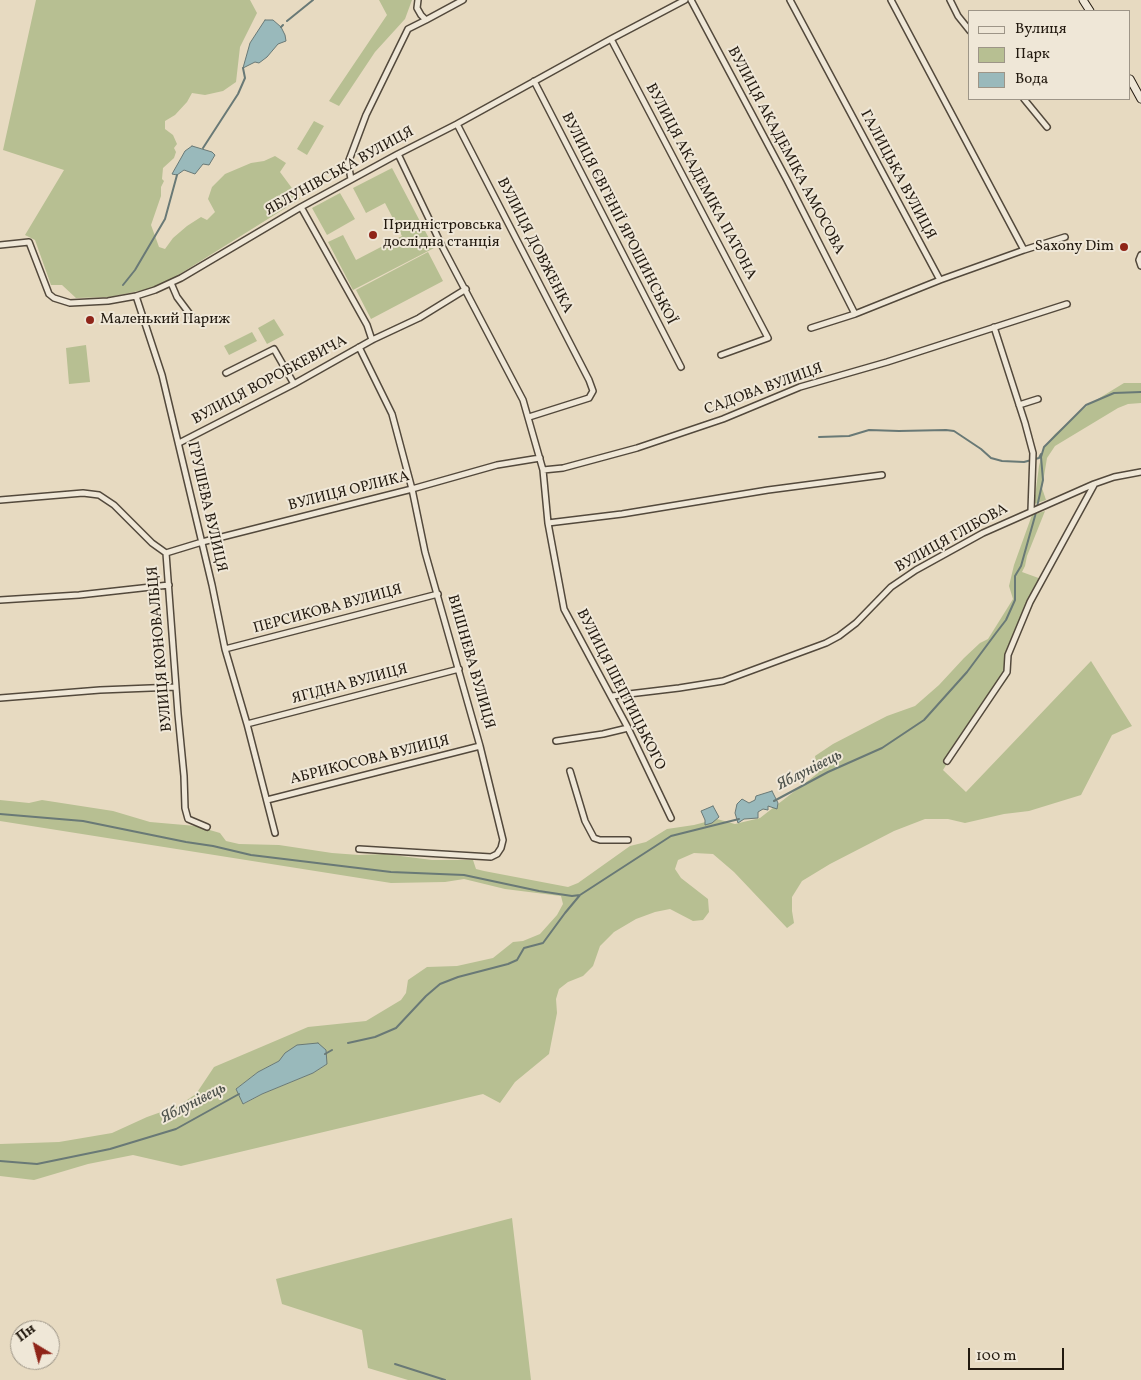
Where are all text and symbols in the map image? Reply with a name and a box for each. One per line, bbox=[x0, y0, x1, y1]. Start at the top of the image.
legend bbox=[968, 10, 1131, 100]
text: Вулиця bbox=[1015, 19, 1066, 40]
street label: ВУЛИЦЯ АКАДЕМІКА АМОСОВА bbox=[722, 44, 848, 258]
text: Парк bbox=[1015, 44, 1050, 65]
text: Вода bbox=[1015, 69, 1048, 90]
street label: ВУЛИЦЯ АКАДЕМІКА ПАТОНА bbox=[641, 81, 759, 283]
street label: ГАЛИЦЬКА ВУЛИЦЯ bbox=[855, 107, 939, 243]
street label: ВУЛИЦЯ ЄВГЕНІЇ ЯРОШИНСЬКОЇ bbox=[556, 110, 680, 328]
street label: ЯБЛУНІВСЬКА ВУЛИЦЯ bbox=[263, 124, 417, 220]
street label: ВУЛИЦЯ ДОВЖЕНКА bbox=[492, 175, 576, 317]
place label: Придністровська дослідна станція bbox=[383, 217, 502, 252]
marker: Придністровська дослідна станція bbox=[367, 229, 379, 241]
place label: Saxony Dim bbox=[1035, 238, 1114, 256]
marker: Saxony Dim bbox=[1118, 241, 1130, 253]
place label: Маленький Париж bbox=[100, 311, 230, 329]
marker: Маленький Париж bbox=[84, 314, 96, 326]
street label: ВУЛИЦЯ ВОРОБКЕВИЧА bbox=[189, 332, 351, 430]
street label: САДОВА ВУЛИЦЯ bbox=[702, 360, 826, 420]
street label: ГРУШЕВА ВУЛИЦЯ bbox=[182, 440, 230, 574]
street label: ВУЛИЦЯ ОРЛИКА bbox=[287, 468, 411, 516]
street label: ВУЛИЦЯ ГЛІБОВА bbox=[893, 501, 1011, 577]
street label: ВУЛИЦЯ КОНОВАЛЬЦЯ bbox=[145, 565, 177, 733]
street label: ПЕРСИКОВА ВУЛИЦЯ bbox=[252, 581, 404, 639]
street label: ВИШНЕВА ВУЛИЦЯ bbox=[442, 593, 498, 731]
street label: ВУЛИЦЯ ШЕПТИЦЬКОГО bbox=[571, 606, 669, 774]
street label: ЯГІДНА ВУЛИЦЯ bbox=[290, 661, 410, 709]
street label: АБРИКОСОВА ВУЛИЦЯ bbox=[288, 732, 452, 790]
water label: Яблунівець bbox=[774, 746, 846, 796]
water label: Яблунівець bbox=[158, 1079, 230, 1129]
north arrow bbox=[10, 1320, 60, 1370]
text: Пн bbox=[13, 1320, 40, 1347]
scale bar bbox=[971, 1338, 1067, 1370]
text: 100 m bbox=[976, 1346, 1016, 1367]

